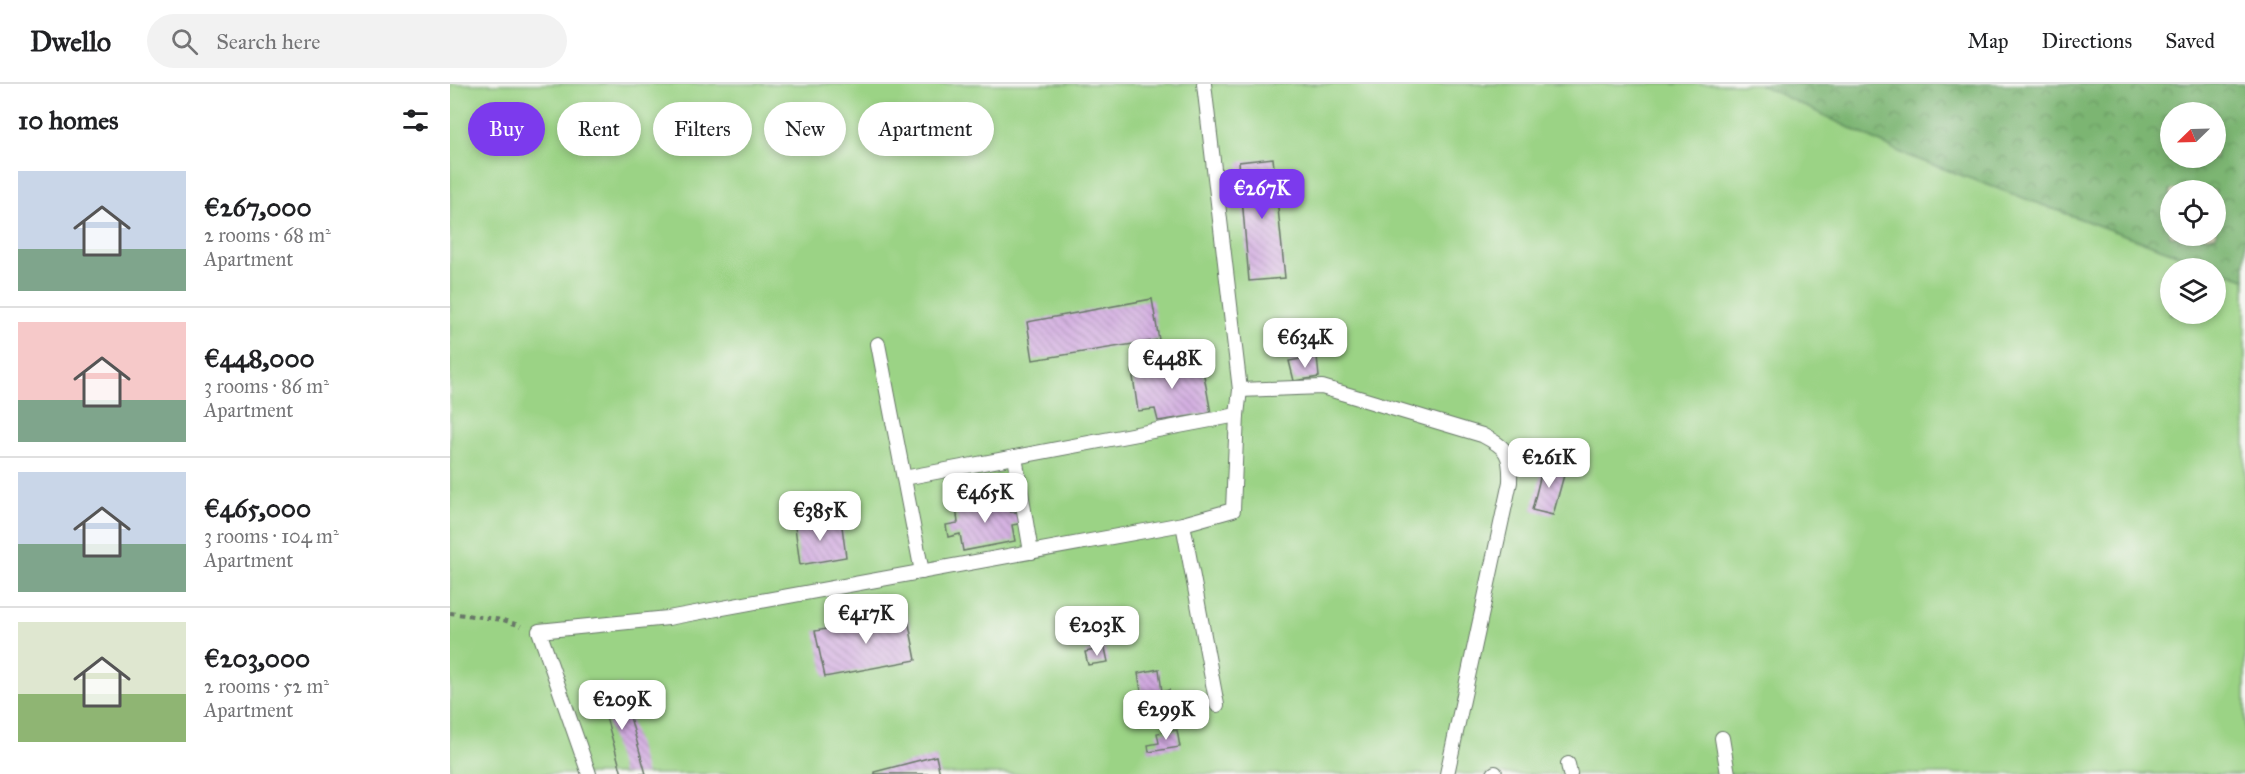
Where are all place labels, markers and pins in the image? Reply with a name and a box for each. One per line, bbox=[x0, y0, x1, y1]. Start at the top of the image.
pin: €267K bbox=[1220, 169, 1304, 220]
pin: €634K bbox=[1263, 318, 1347, 369]
pin: €448K bbox=[1130, 339, 1214, 390]
pin: €261K bbox=[1507, 438, 1591, 489]
pin: €465K bbox=[943, 473, 1027, 524]
pin: €385K bbox=[778, 491, 862, 542]
pin: €417K bbox=[824, 594, 908, 645]
pin: €203K bbox=[1055, 606, 1139, 657]
pin: €209K bbox=[580, 680, 664, 731]
pin: €299K bbox=[1124, 690, 1208, 741]

